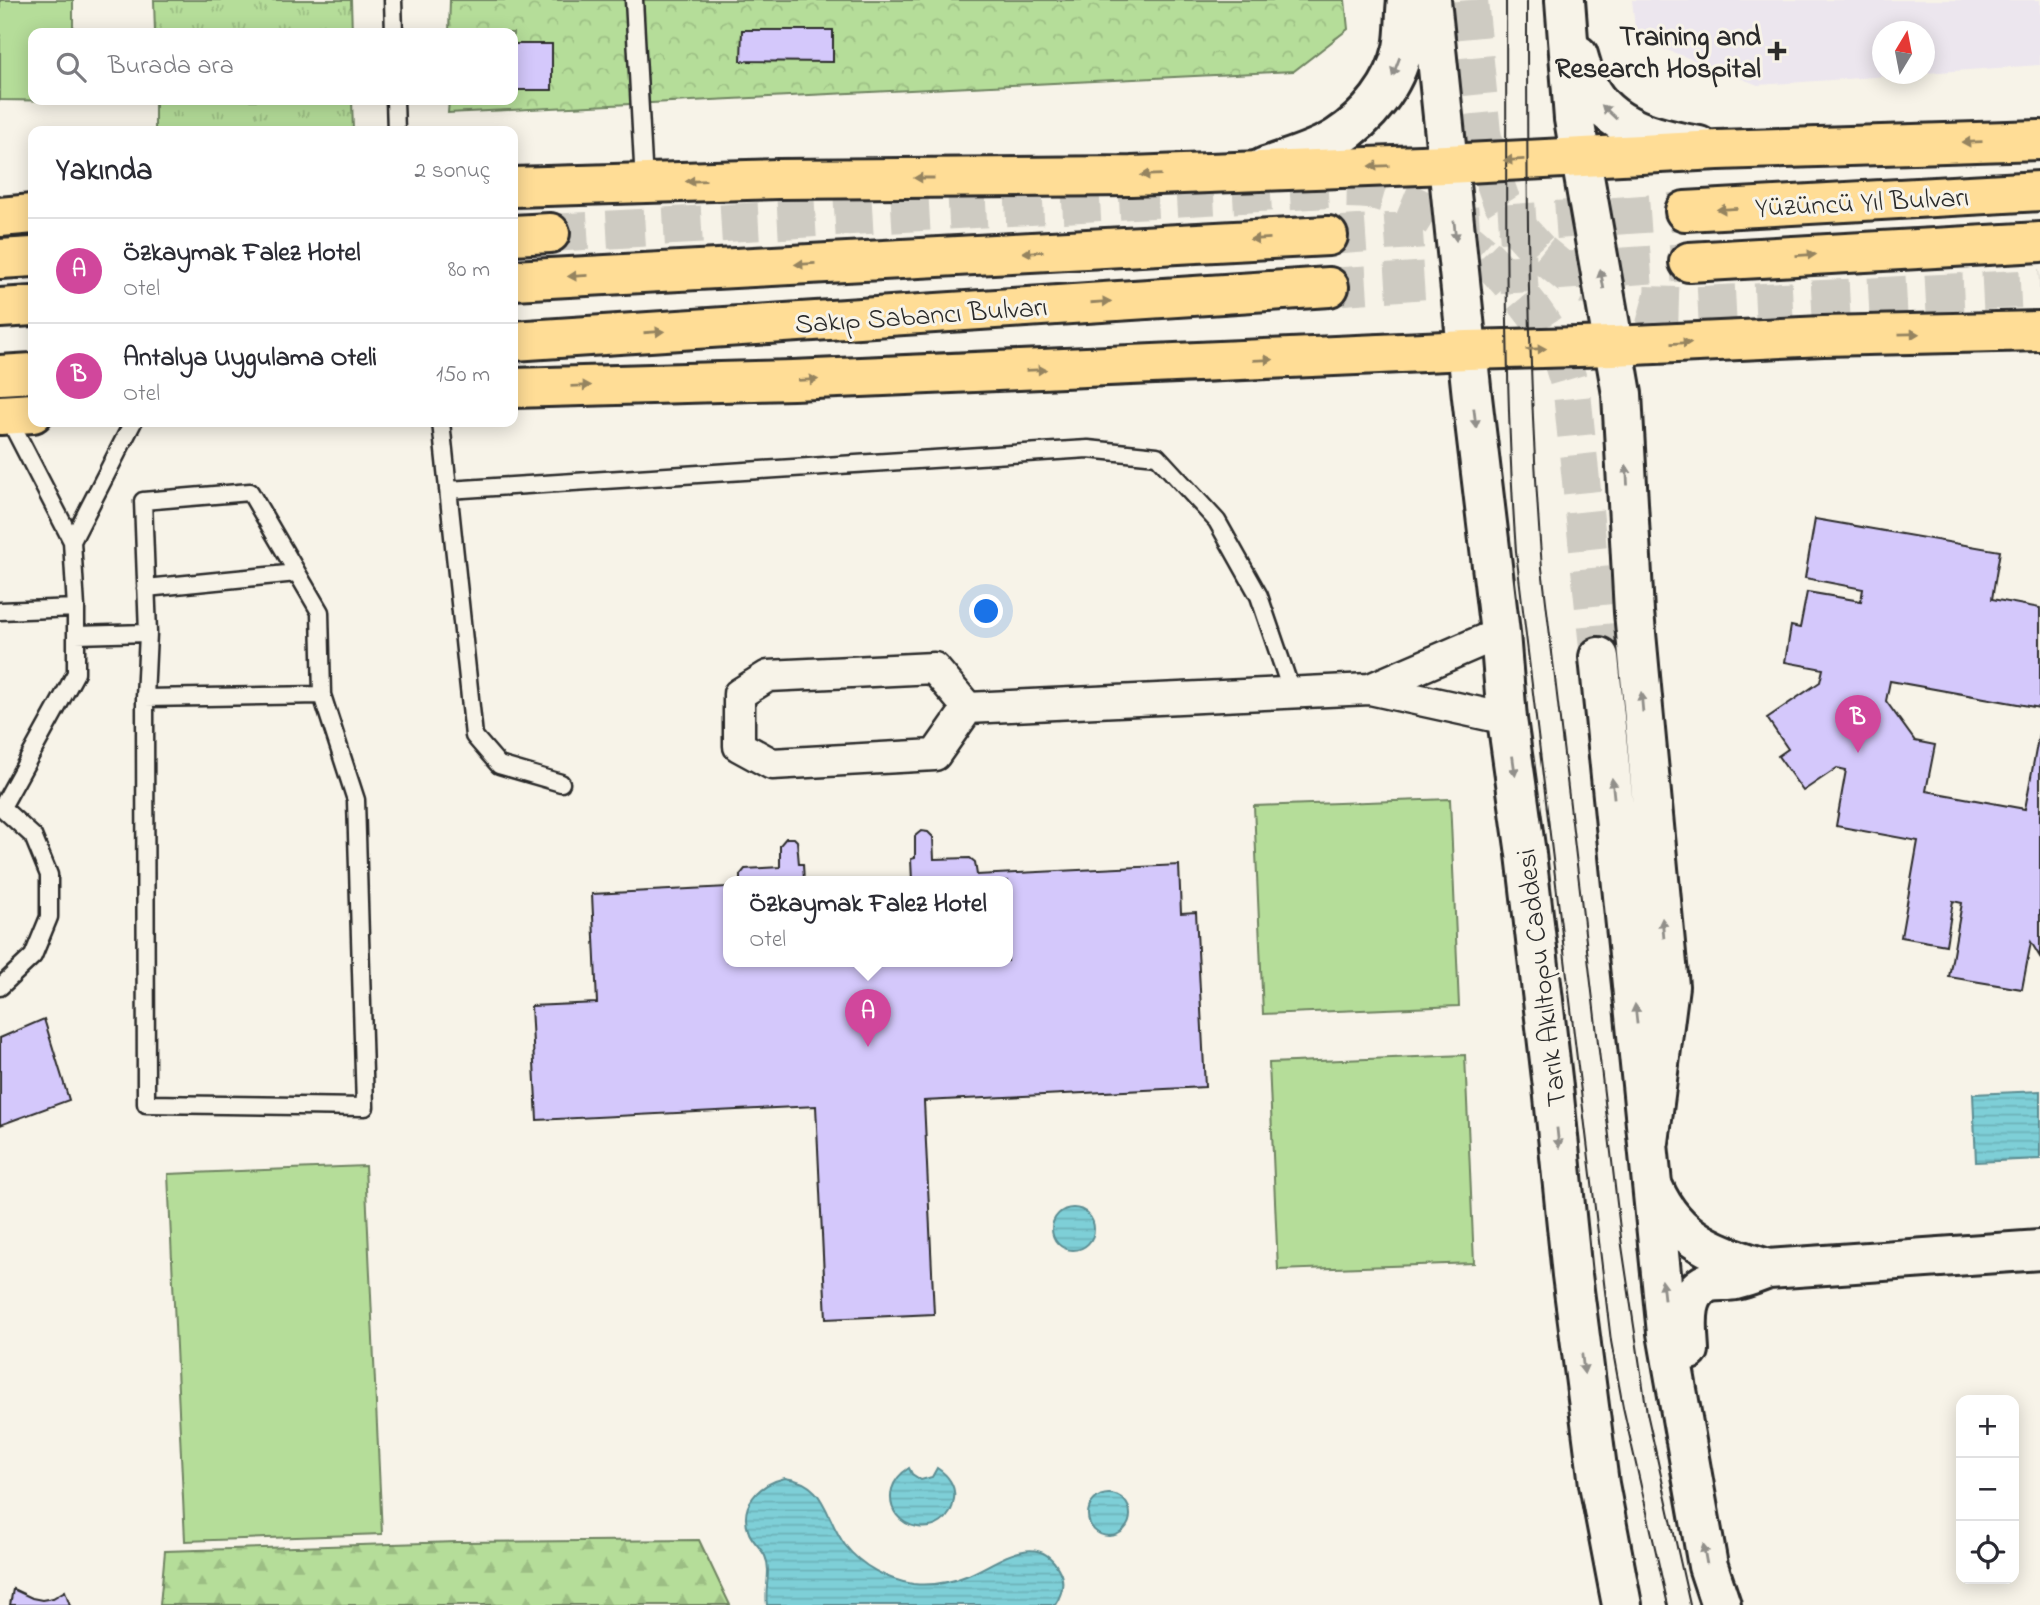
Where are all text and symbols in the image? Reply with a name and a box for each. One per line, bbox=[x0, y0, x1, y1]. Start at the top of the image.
place label: Training and Research Hospital bbox=[1555, 18, 1761, 91]
north arrow bbox=[1872, 21, 1935, 84]
search box bbox=[28, 28, 518, 105]
marker: Training and Research Hospital bbox=[1767, 41, 1787, 61]
icon: search bbox=[52, 48, 90, 86]
text: Burada ara bbox=[108, 48, 234, 86]
one-way arrow bbox=[1390, 56, 1401, 77]
one-way arrow bbox=[1601, 104, 1618, 120]
one-way arrow bbox=[1961, 137, 1983, 148]
text: Yakında bbox=[56, 150, 152, 194]
text: 2 sonuç bbox=[415, 155, 490, 188]
one-way arrow bbox=[1502, 155, 1524, 166]
one-way arrow bbox=[1367, 161, 1389, 172]
one-way arrow bbox=[1140, 170, 1162, 181]
one-way arrow bbox=[913, 172, 935, 184]
one-way arrow bbox=[685, 175, 707, 187]
street label: Yüzüncü Yıl Bulvarı bbox=[1754, 178, 1970, 231]
one-way arrow bbox=[1716, 204, 1738, 215]
one-way arrow bbox=[1449, 221, 1460, 243]
one-way arrow bbox=[1249, 234, 1271, 245]
text: Özkaymak Falez Hotel bbox=[123, 235, 361, 273]
one-way arrow bbox=[1021, 246, 1043, 257]
one-way arrow bbox=[1795, 249, 1817, 260]
text: A bbox=[72, 254, 86, 287]
text: 80 m bbox=[448, 254, 490, 287]
one-way arrow bbox=[794, 259, 816, 270]
one-way arrow bbox=[1596, 268, 1607, 290]
one-way arrow bbox=[567, 271, 589, 282]
text: Otel bbox=[123, 273, 160, 306]
street label: Sakıp Sabancı Bulvarı bbox=[794, 288, 1049, 347]
one-way arrow bbox=[1090, 296, 1112, 307]
one-way arrow bbox=[643, 326, 665, 337]
one-way arrow bbox=[1898, 328, 1920, 340]
one-way arrow bbox=[1671, 338, 1693, 349]
text: Antalya Uygulama Oteli bbox=[123, 340, 377, 378]
one-way arrow bbox=[1526, 343, 1548, 355]
one-way arrow bbox=[1252, 354, 1274, 365]
text: B bbox=[71, 359, 87, 392]
text: 150 m bbox=[436, 359, 490, 392]
one-way arrow bbox=[1025, 364, 1047, 375]
one-way arrow bbox=[798, 374, 820, 385]
text: Otel bbox=[123, 378, 160, 411]
one-way arrow bbox=[570, 381, 592, 392]
one-way arrow bbox=[1469, 407, 1480, 429]
one-way arrow bbox=[1621, 463, 1632, 485]
your location bbox=[969, 594, 1003, 628]
one-way arrow bbox=[1636, 690, 1647, 712]
pin: B bbox=[1835, 695, 1881, 753]
one-way arrow bbox=[1509, 755, 1520, 777]
one-way arrow bbox=[1607, 777, 1618, 799]
street label: Tarık Akıltopu Caddesi bbox=[1507, 846, 1580, 1109]
popup bbox=[723, 876, 1013, 967]
text: Özkaymak Falez Hotel bbox=[749, 886, 987, 924]
one-way arrow bbox=[1658, 917, 1669, 939]
text: Otel bbox=[749, 924, 786, 957]
pin: A bbox=[845, 989, 891, 1047]
one-way arrow bbox=[1630, 1003, 1641, 1025]
one-way arrow bbox=[1553, 1127, 1564, 1149]
one-way arrow bbox=[1657, 1278, 1668, 1300]
one-way arrow bbox=[1577, 1353, 1588, 1375]
map controls bbox=[1956, 1395, 2019, 1584]
button: + bbox=[1956, 1395, 2019, 1458]
button: − bbox=[1956, 1458, 2019, 1521]
button: locate bbox=[1956, 1521, 2019, 1584]
one-way arrow bbox=[1700, 1543, 1711, 1565]

